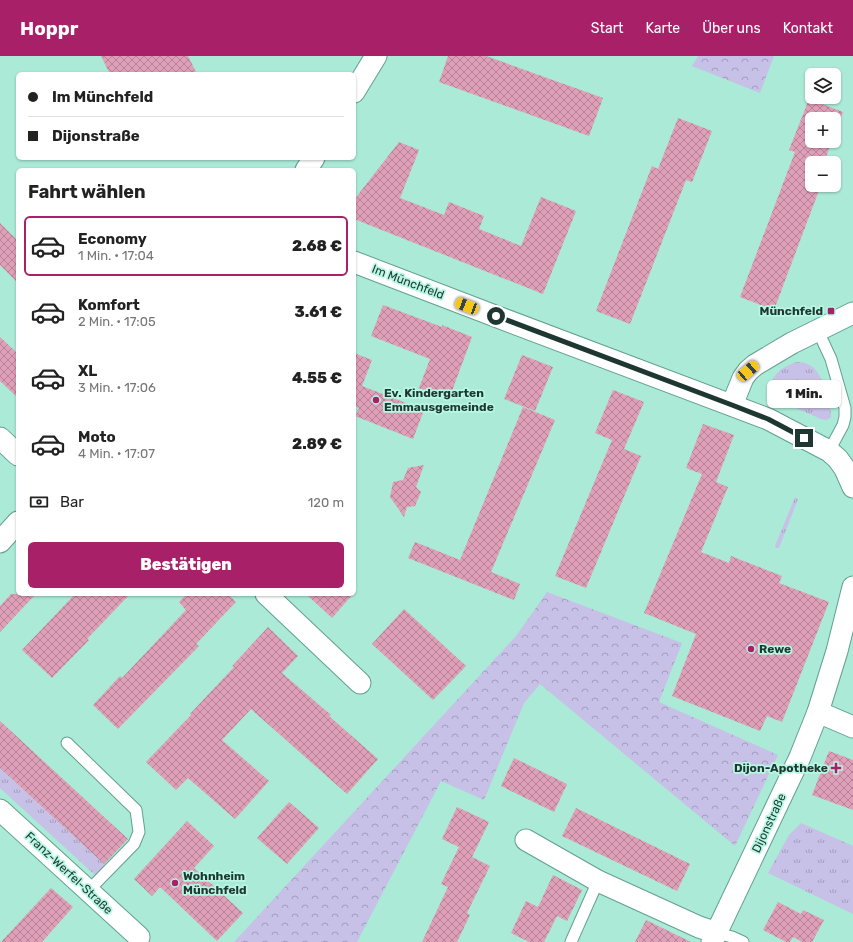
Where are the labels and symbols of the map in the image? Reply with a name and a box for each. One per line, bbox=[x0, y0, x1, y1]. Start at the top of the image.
street label: Im Münchfeld bbox=[370, 262, 446, 302]
car bbox=[454, 296, 480, 316]
place label: Münchfeld bbox=[759, 304, 823, 318]
marker: Münchfeld bbox=[826, 306, 836, 316]
route start bbox=[487, 307, 505, 325]
car bbox=[735, 359, 761, 383]
callout: 1 Min. bbox=[767, 380, 841, 408]
place label: Ev. Kindergarten Emmausgemeinde bbox=[384, 386, 494, 414]
marker: Ev. Kindergarten Emmausgemeinde bbox=[371, 395, 381, 405]
route end bbox=[795, 429, 813, 447]
place label: Rewe bbox=[759, 642, 791, 656]
marker: Rewe bbox=[746, 644, 756, 654]
place label: Dijon-Apotheke bbox=[734, 761, 828, 775]
marker: Dijon-Apotheke bbox=[831, 763, 841, 773]
street label: Dijonstraße bbox=[749, 791, 789, 855]
street label: Franz-Werfel-Straße bbox=[23, 829, 116, 917]
place label: Wohnheim Münchfeld bbox=[183, 869, 247, 897]
marker: Wohnheim Münchfeld bbox=[170, 878, 180, 888]

